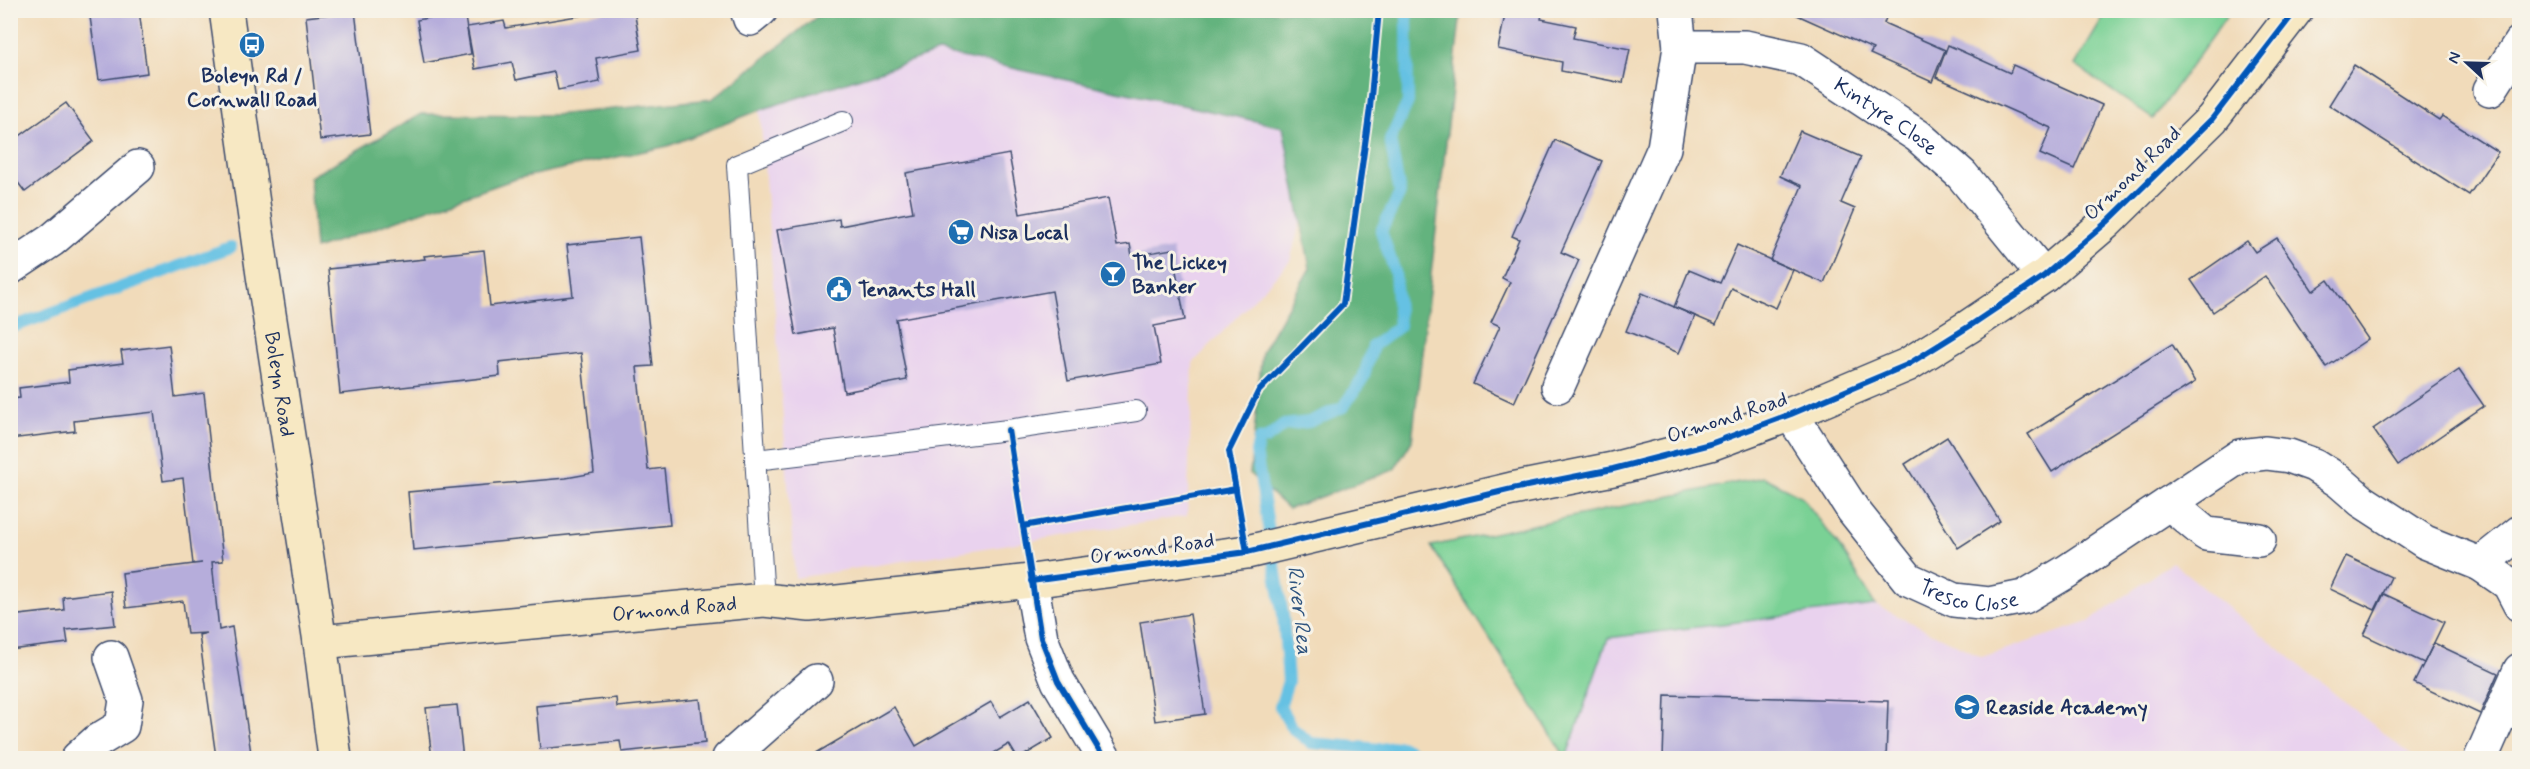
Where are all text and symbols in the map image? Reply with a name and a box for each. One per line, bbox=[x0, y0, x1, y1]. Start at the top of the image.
bus stop icon: Boleyn Rd / Cornwall Road bbox=[237, 30, 267, 60]
north arrow bbox=[2437, 33, 2497, 93]
text: N bbox=[2443, 49, 2466, 67]
place label: Boleyn Rd / Cornwall Road bbox=[187, 62, 317, 114]
street label: Kintyre Close bbox=[1828, 71, 1944, 163]
street label: Ormond Road bbox=[2078, 120, 2188, 227]
supermarket icon: Nisa Local bbox=[946, 217, 976, 247]
place label: Nisa Local bbox=[980, 219, 1069, 247]
place label: The Lickey Banker bbox=[1132, 249, 1227, 301]
bar icon: The Lickey Banker bbox=[1098, 259, 1128, 289]
public building icon: Tenants Hall bbox=[824, 274, 854, 304]
place label: Tenants Hall bbox=[858, 276, 976, 304]
street label: Boleyn Road bbox=[257, 330, 301, 439]
street label: Ormond Road bbox=[1663, 385, 1791, 451]
street label: Ormond Road bbox=[1088, 526, 1216, 572]
water label: River Rea bbox=[1280, 564, 1318, 656]
street label: Tresco Close bbox=[1914, 573, 2021, 619]
street label: Ormond Road bbox=[611, 590, 738, 629]
school or university icon: Reaside Academy bbox=[1952, 692, 1982, 722]
place label: Reaside Academy bbox=[1986, 694, 2148, 722]

